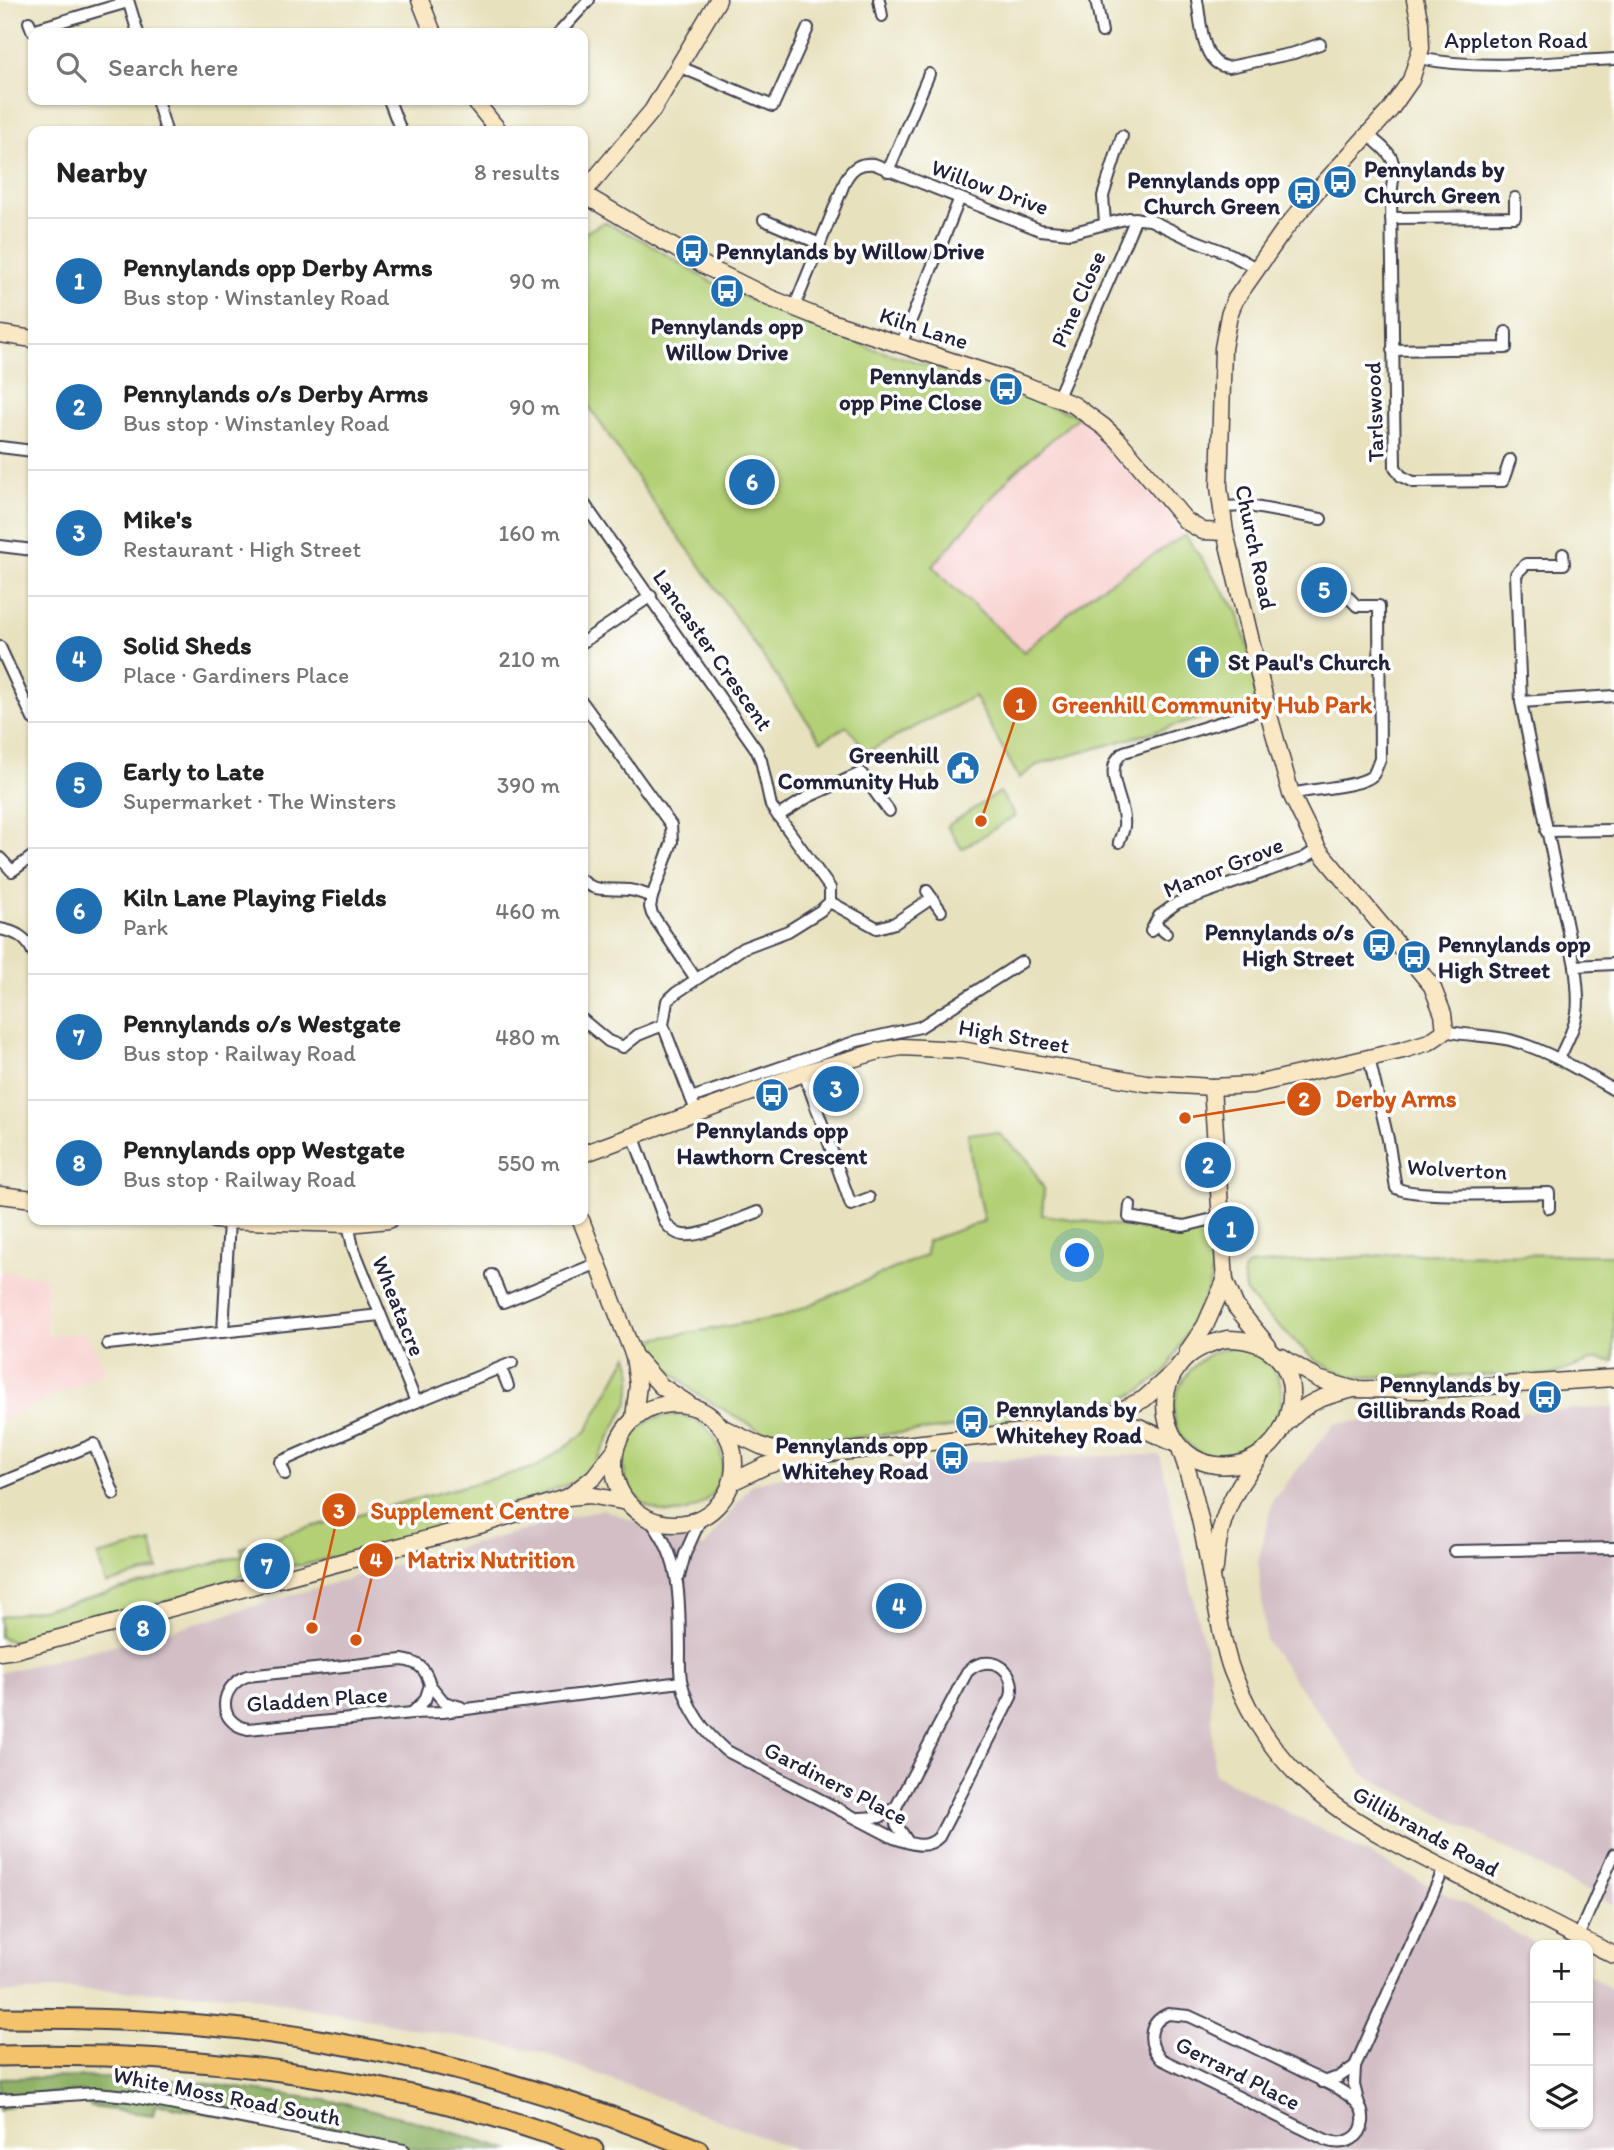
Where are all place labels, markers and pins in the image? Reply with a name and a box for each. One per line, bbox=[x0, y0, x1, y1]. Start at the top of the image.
place label: Pennylands by Church Green bbox=[1364, 155, 1505, 209]
bus stop icon: Pennylands by Church Green bbox=[1321, 163, 1359, 201]
place label: Pennylands opp Church Green bbox=[1127, 166, 1281, 220]
bus stop icon: Pennylands opp Church Green bbox=[1285, 174, 1323, 212]
bus stop icon: Pennylands by Willow Drive bbox=[673, 232, 711, 270]
place label: Pennylands by Willow Drive bbox=[716, 237, 985, 265]
bus stop icon: Pennylands opp Willow Drive bbox=[708, 272, 746, 310]
place label: Pennylands opp Willow Drive bbox=[651, 312, 803, 366]
place label: Pennylands opp Pine Close bbox=[839, 362, 982, 416]
bus stop icon: Pennylands opp Pine Close bbox=[987, 370, 1025, 408]
pin: 6 bbox=[729, 456, 775, 508]
pin: 5 bbox=[1301, 564, 1347, 616]
church icon: St Paul's Church bbox=[1184, 643, 1222, 681]
place label: St Paul's Church bbox=[1228, 648, 1391, 676]
callout: Greenhill Community Hub Park bbox=[1003, 682, 1386, 727]
place label: Greenhill Community Hub bbox=[778, 741, 939, 795]
public building icon: Greenhill Community Hub bbox=[944, 749, 982, 787]
place label: Pennylands o/s High Street bbox=[1205, 918, 1354, 972]
bus stop icon: Pennylands o/s High Street bbox=[1360, 926, 1398, 964]
place label: Pennylands opp High Street bbox=[1438, 930, 1591, 984]
bus stop icon: Pennylands opp High Street bbox=[1395, 938, 1433, 976]
pin: 3 bbox=[813, 1063, 859, 1115]
bus stop icon: Pennylands opp Hawthorn Crescent bbox=[753, 1076, 791, 1114]
callout: Derby Arms bbox=[1287, 1076, 1471, 1121]
place label: Pennylands opp Hawthorn Crescent bbox=[676, 1116, 868, 1170]
pin: 2 bbox=[1185, 1139, 1231, 1191]
pin: 1 bbox=[1208, 1203, 1254, 1255]
place label: Pennylands by Gillibrands Road bbox=[1357, 1370, 1521, 1424]
bus stop icon: Pennylands by Gillibrands Road bbox=[1526, 1378, 1564, 1416]
place label: Pennylands by Whitehey Road bbox=[996, 1395, 1143, 1449]
bus stop icon: Pennylands by Whitehey Road bbox=[953, 1403, 991, 1441]
place label: Pennylands opp Whitehey Road bbox=[775, 1431, 929, 1485]
bus stop icon: Pennylands opp Whitehey Road bbox=[933, 1439, 971, 1477]
callout: Supplement Centre bbox=[321, 1488, 583, 1533]
callout: Matrix Nutrition bbox=[358, 1537, 589, 1582]
pin: 7 bbox=[244, 1540, 290, 1592]
pin: 4 bbox=[876, 1580, 922, 1632]
pin: 8 bbox=[120, 1602, 166, 1654]

